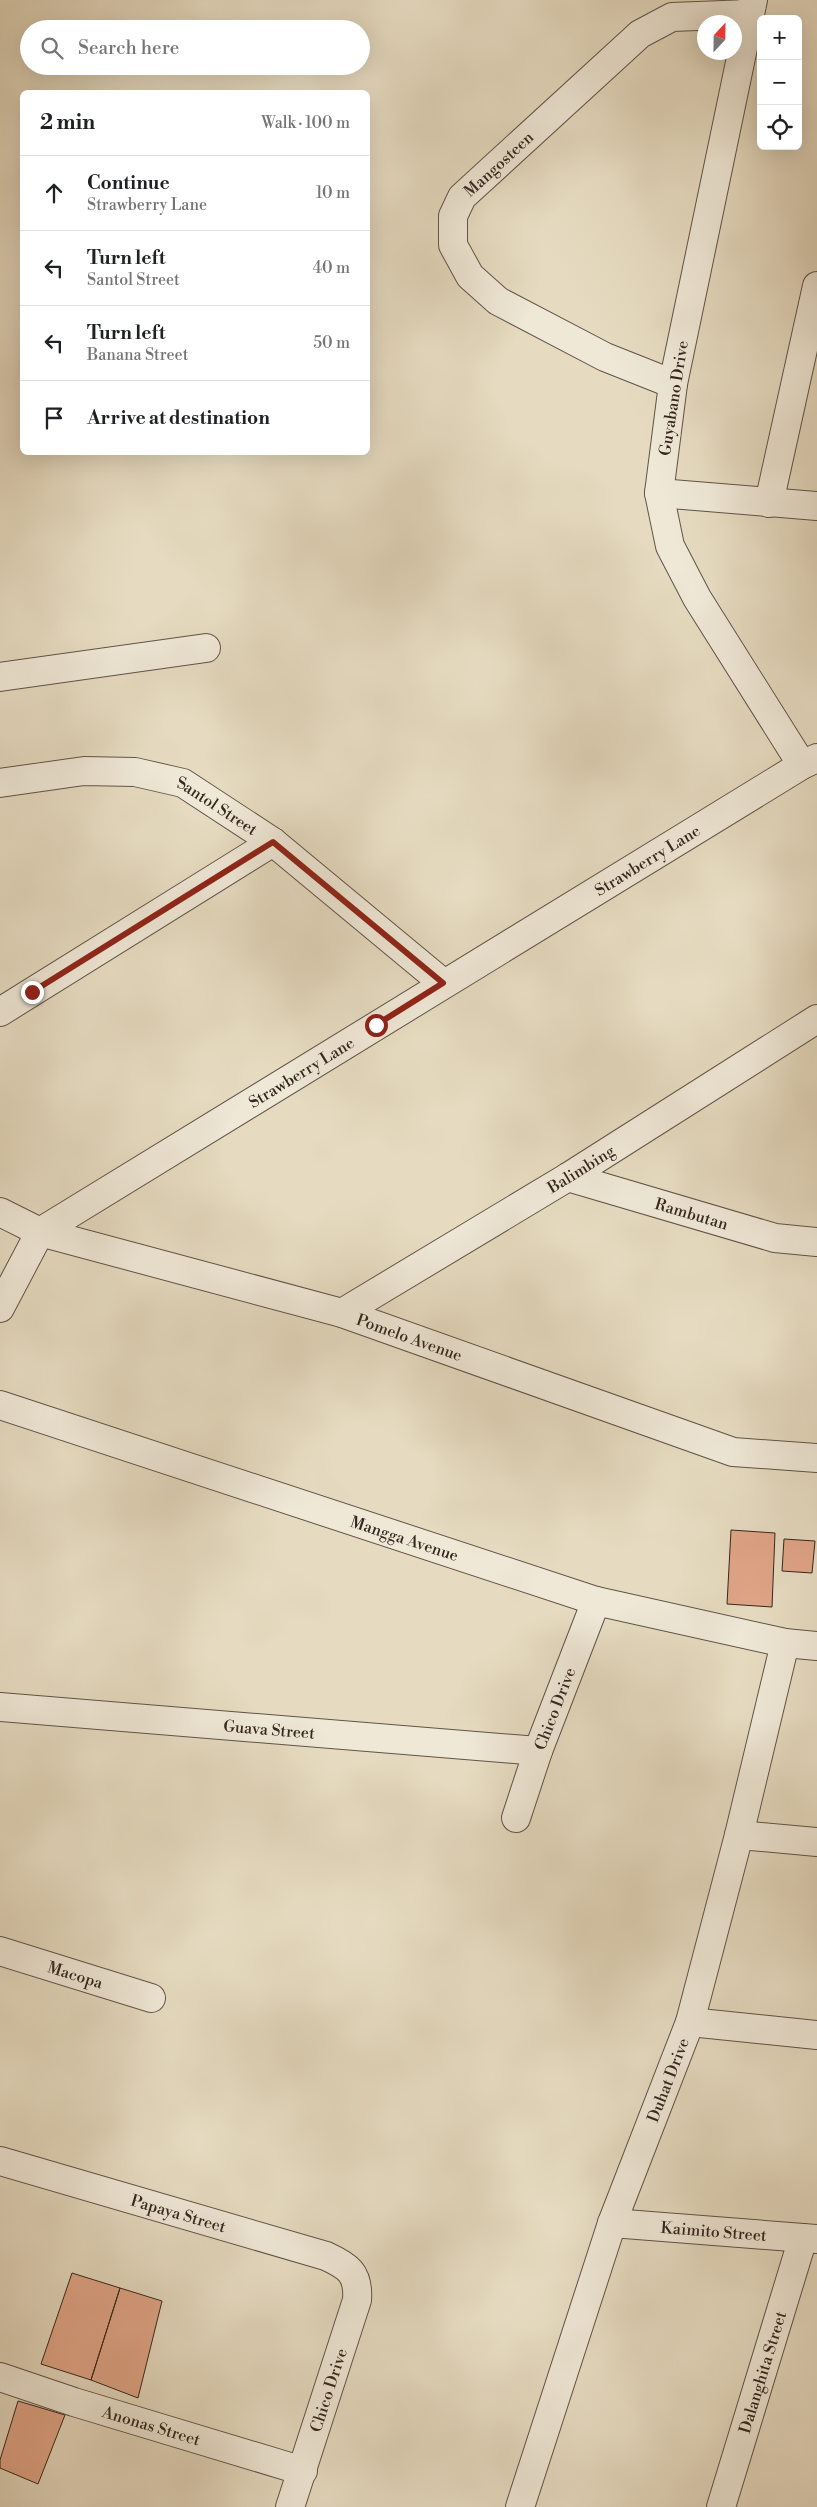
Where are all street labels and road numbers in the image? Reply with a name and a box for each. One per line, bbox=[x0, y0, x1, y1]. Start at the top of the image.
street label: Mangosteen bbox=[460, 127, 538, 201]
street label: Guyabano Drive bbox=[655, 339, 693, 457]
street label: Santol Street bbox=[175, 773, 261, 840]
street label: Strawberry Lane bbox=[591, 821, 704, 901]
street label: Strawberry Lane bbox=[245, 1033, 358, 1113]
street label: Balimbing bbox=[543, 1141, 619, 1199]
street label: Rambutan bbox=[652, 1194, 731, 1235]
street label: Pomelo Avenue bbox=[354, 1310, 465, 1366]
street label: Mangga Avenue bbox=[348, 1512, 461, 1566]
street label: Chico Drive bbox=[530, 1665, 580, 1753]
street label: Guava Street bbox=[222, 1716, 316, 1744]
street label: Macopa bbox=[45, 1957, 106, 1994]
street label: Duhat Drive bbox=[643, 2035, 694, 2125]
street label: Papaya Street bbox=[128, 2191, 228, 2237]
street label: Kaimito Street bbox=[660, 2218, 768, 2246]
street label: Dalanghita Street bbox=[735, 2309, 791, 2436]
street label: Chico Drive bbox=[306, 2346, 352, 2435]
street label: Anonas Street bbox=[99, 2402, 203, 2451]

